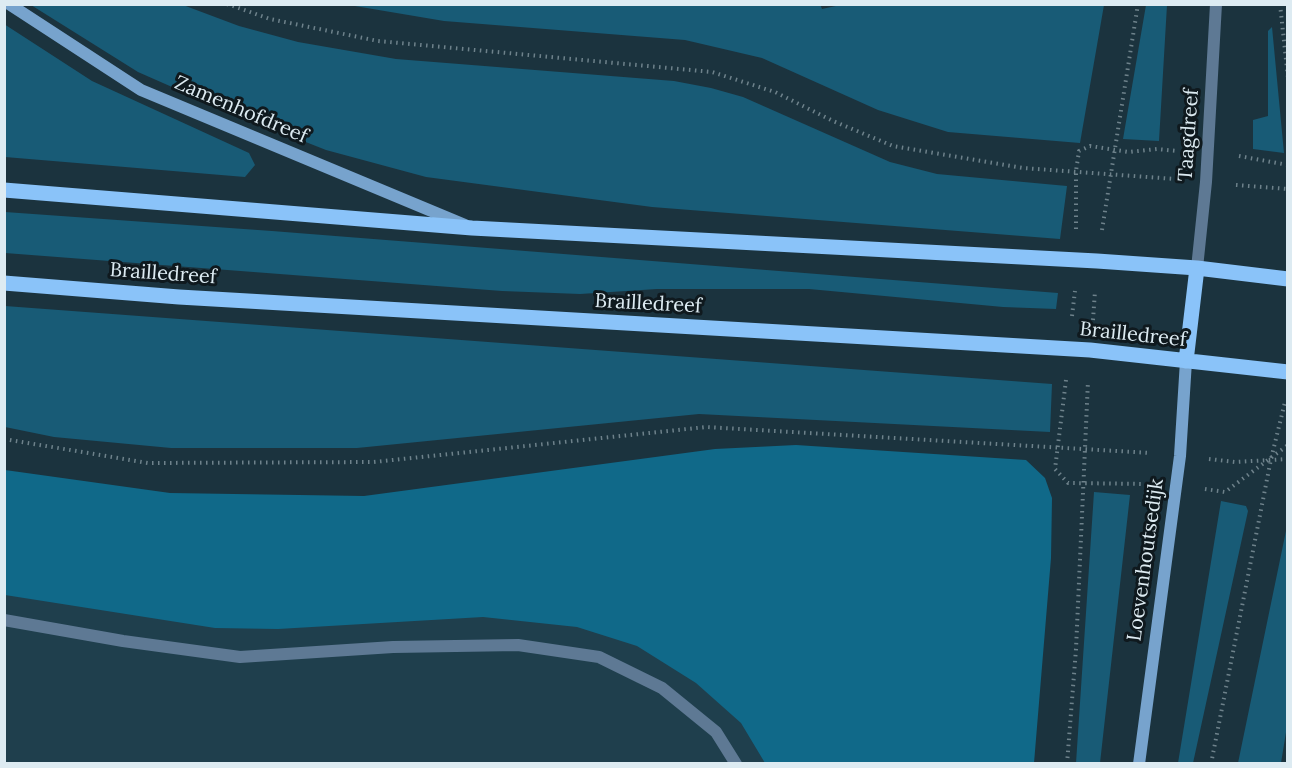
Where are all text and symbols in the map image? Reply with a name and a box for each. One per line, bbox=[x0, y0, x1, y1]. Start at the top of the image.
street label: Zamenhofdreef bbox=[171, 71, 311, 149]
street label: Taagdreef bbox=[1174, 88, 1204, 182]
street label: Brailledreef bbox=[109, 258, 217, 290]
street label: Brailledreef bbox=[594, 289, 702, 319]
street label: Brailledreef bbox=[1078, 317, 1188, 353]
street label: Loevenhoutsedijk bbox=[1123, 477, 1169, 643]

